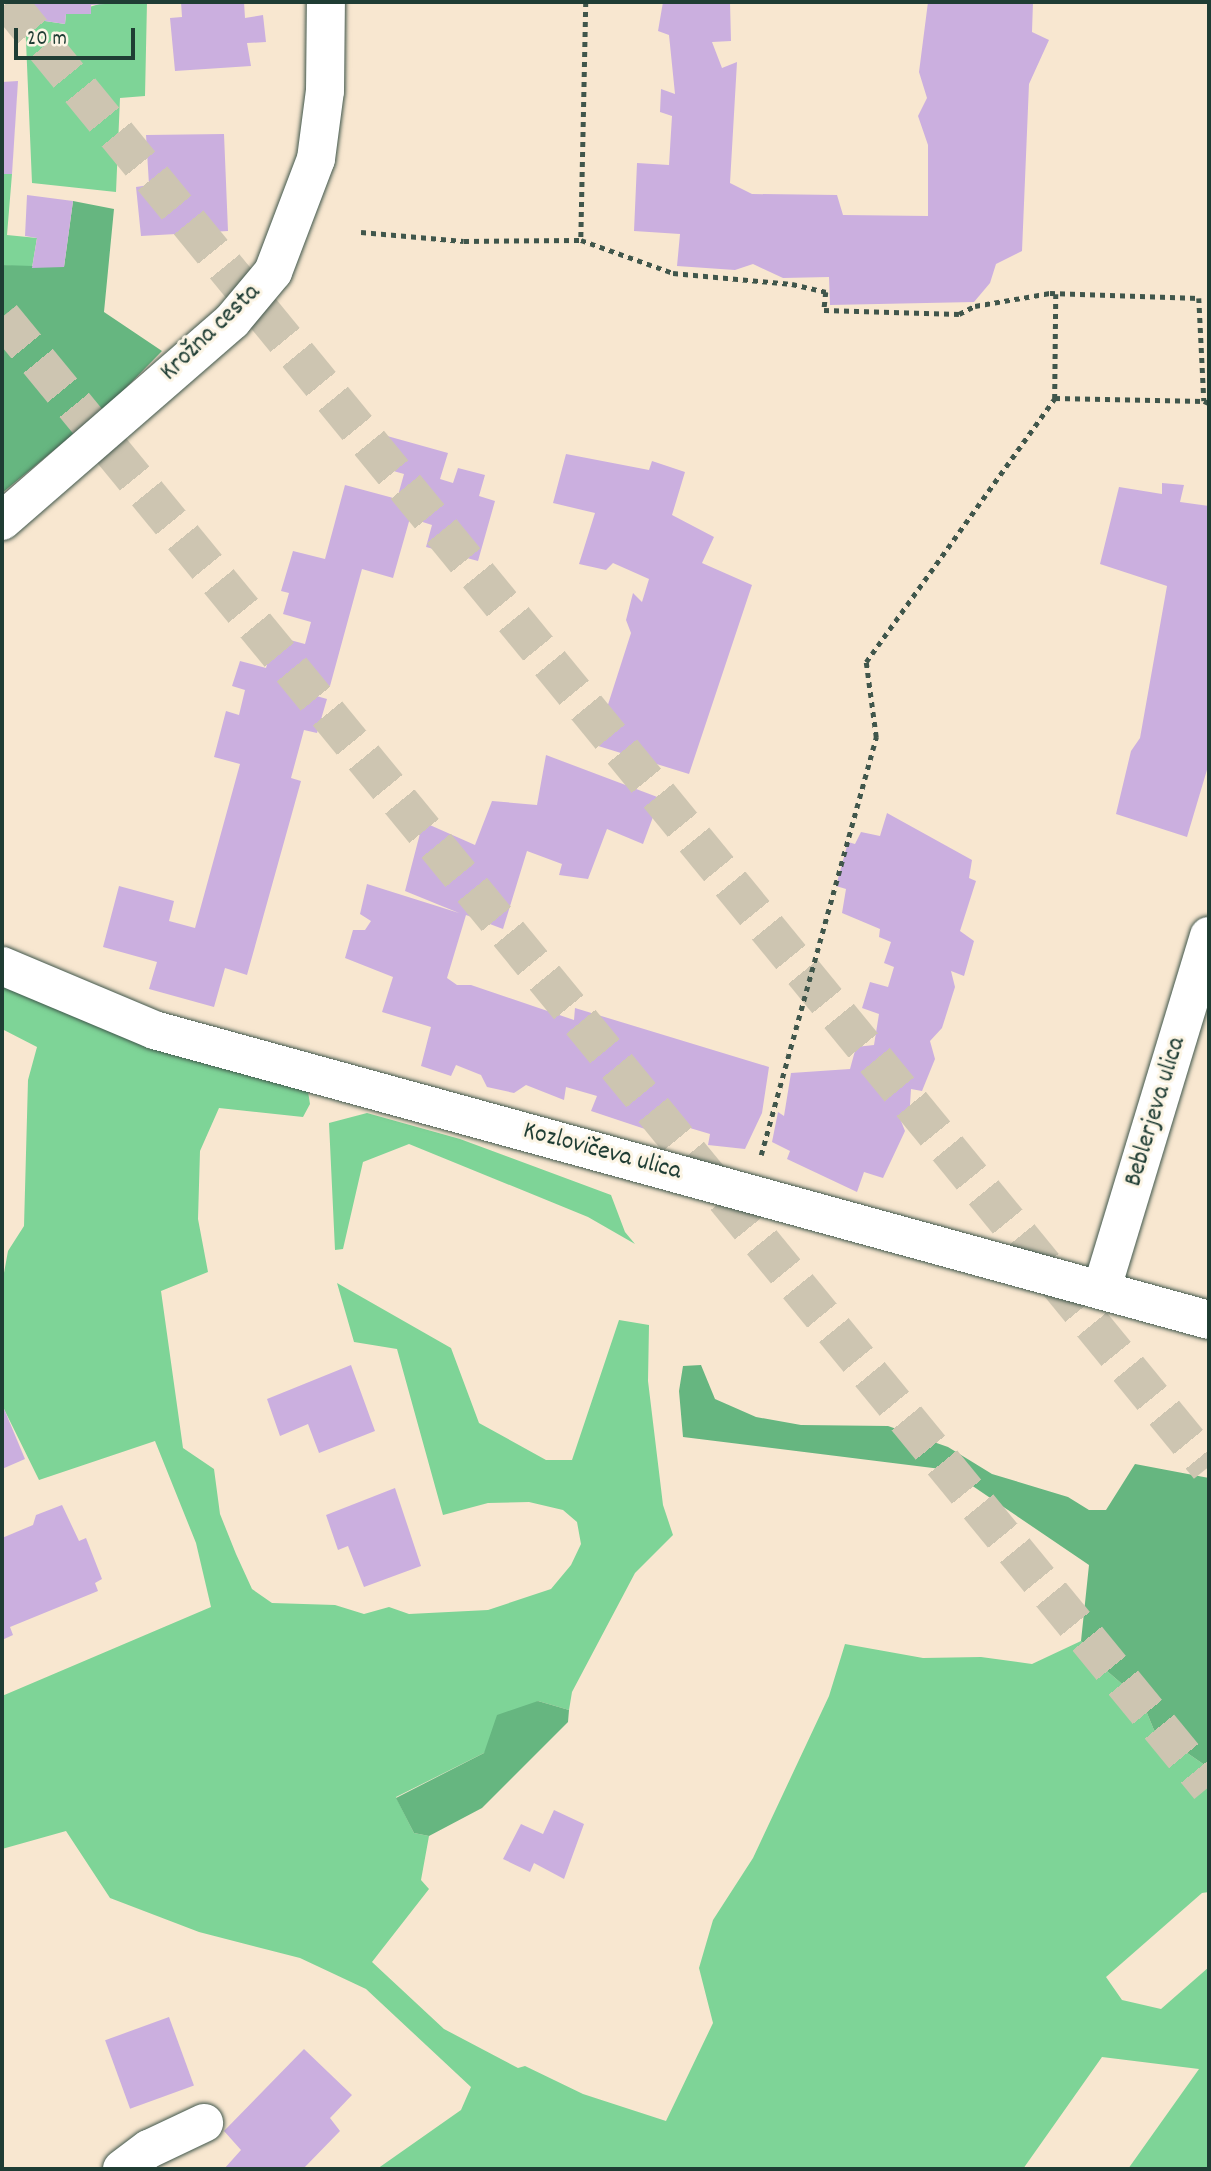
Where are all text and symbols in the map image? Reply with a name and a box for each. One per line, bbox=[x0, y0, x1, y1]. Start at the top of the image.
scale bar bbox=[18, 14, 138, 58]
text: 20 m bbox=[27, 25, 67, 55]
street label: Krožna cesta bbox=[154, 278, 268, 388]
street label: Beblerjeva ulica bbox=[1119, 1034, 1193, 1190]
street label: Kozlovičeva ulica bbox=[519, 1116, 685, 1188]

